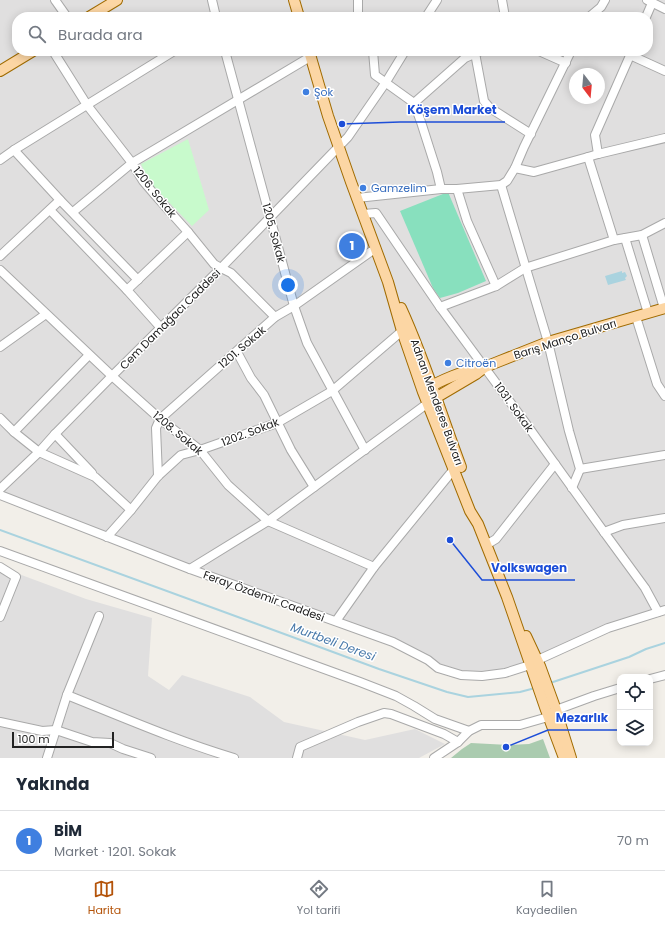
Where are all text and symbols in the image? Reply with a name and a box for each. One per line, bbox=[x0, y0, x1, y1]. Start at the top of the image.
search box bbox=[12, 12, 653, 56]
icon: search bbox=[26, 23, 48, 45]
text: Burada ara bbox=[58, 24, 143, 45]
north arrow bbox=[569, 68, 605, 104]
place label: Şok bbox=[314, 84, 333, 100]
marker: Şok bbox=[301, 87, 311, 97]
callout: Köşem Market bbox=[400, 98, 505, 122]
text: Köşem Market bbox=[407, 101, 497, 118]
street label: 1206. Sokak bbox=[130, 163, 181, 221]
place label: Gamzelim bbox=[371, 180, 427, 196]
marker: Gamzelim bbox=[358, 183, 368, 193]
street label: 1205. Sokak bbox=[258, 201, 290, 265]
pin: 1 bbox=[339, 231, 365, 261]
street label: Cem Damağacı Caddesi bbox=[116, 265, 224, 373]
your location bbox=[278, 275, 298, 295]
street label: Barış Manço Bulvarı bbox=[512, 315, 618, 363]
street label: 1201. Sokak bbox=[215, 322, 269, 372]
street label: Adnan Menderes Bulvarı bbox=[407, 337, 467, 467]
place label: Citroën bbox=[456, 355, 496, 371]
marker: Citroën bbox=[443, 358, 453, 368]
street label: 1031. Sokak bbox=[491, 379, 538, 435]
street label: 1208. Sokak bbox=[149, 407, 207, 459]
street label: 1202. Sokak bbox=[219, 414, 281, 450]
callout: Volkswagen bbox=[482, 556, 575, 580]
text: Volkswagen bbox=[491, 559, 567, 576]
street label: Feray Özdemir Caddesi bbox=[201, 567, 327, 626]
water label: Murtbeli Deresi bbox=[288, 618, 379, 665]
map controls bbox=[617, 674, 653, 746]
button: locate bbox=[617, 674, 653, 710]
callout: Mezarlık bbox=[548, 706, 617, 730]
text: Mezarlık bbox=[556, 709, 609, 726]
button: layers bbox=[617, 710, 653, 746]
scale bar bbox=[12, 730, 114, 749]
text: 100 m bbox=[18, 731, 50, 747]
text: Yakında bbox=[16, 772, 89, 796]
text: BİM bbox=[54, 820, 82, 841]
text: 1 bbox=[27, 831, 31, 850]
text: 70 m bbox=[617, 831, 649, 850]
text: Market · 1201. Sokak bbox=[54, 842, 176, 861]
tab: Harita bbox=[88, 878, 121, 919]
tab: Yol tarifi bbox=[297, 878, 340, 919]
tab: Kaydedilen bbox=[516, 878, 577, 919]

